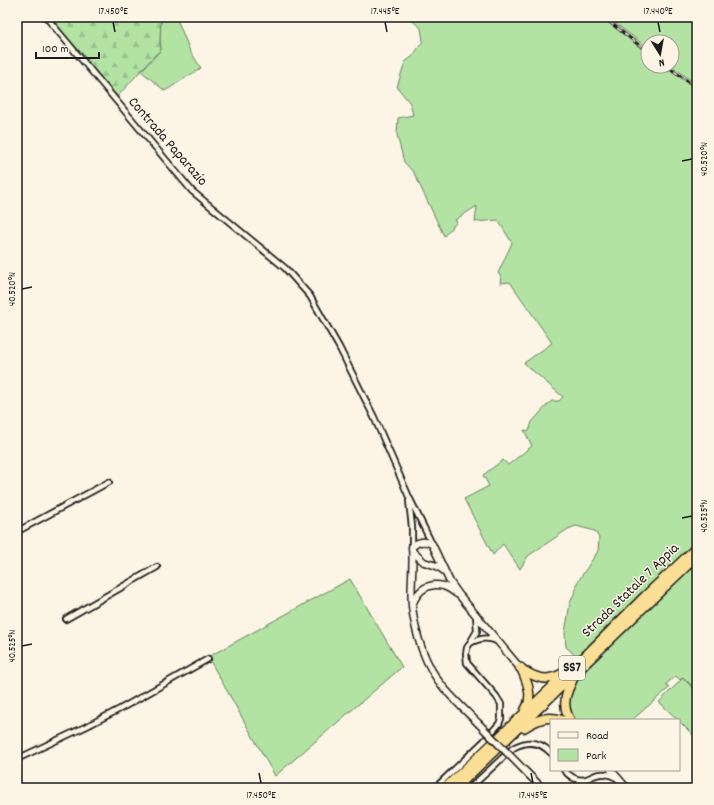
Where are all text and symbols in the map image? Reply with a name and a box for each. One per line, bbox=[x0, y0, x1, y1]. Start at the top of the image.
text: 17.450°E bbox=[98, 5, 128, 19]
text: 17.445°E bbox=[371, 5, 400, 19]
text: 17.440°E bbox=[643, 5, 673, 19]
scale bar bbox=[36, 34, 99, 60]
north arrow bbox=[640, 34, 680, 74]
text: 100 m bbox=[42, 41, 69, 58]
text: N bbox=[657, 53, 666, 70]
street label: Contrada Paparazio bbox=[122, 92, 212, 192]
text: 40.520°N bbox=[698, 142, 712, 176]
text: 40.520°N bbox=[6, 272, 20, 306]
text: 40.525°N bbox=[698, 499, 712, 533]
street label: Strada Statale 7 Appia bbox=[577, 538, 686, 644]
text: 40.525°N bbox=[6, 629, 20, 663]
road number: SS7 bbox=[559, 656, 585, 680]
legend bbox=[550, 719, 680, 771]
text: Road bbox=[586, 728, 608, 745]
text: Park bbox=[586, 748, 607, 765]
text: 17.450°E bbox=[246, 789, 276, 803]
text: 17.445°E bbox=[519, 789, 548, 803]

